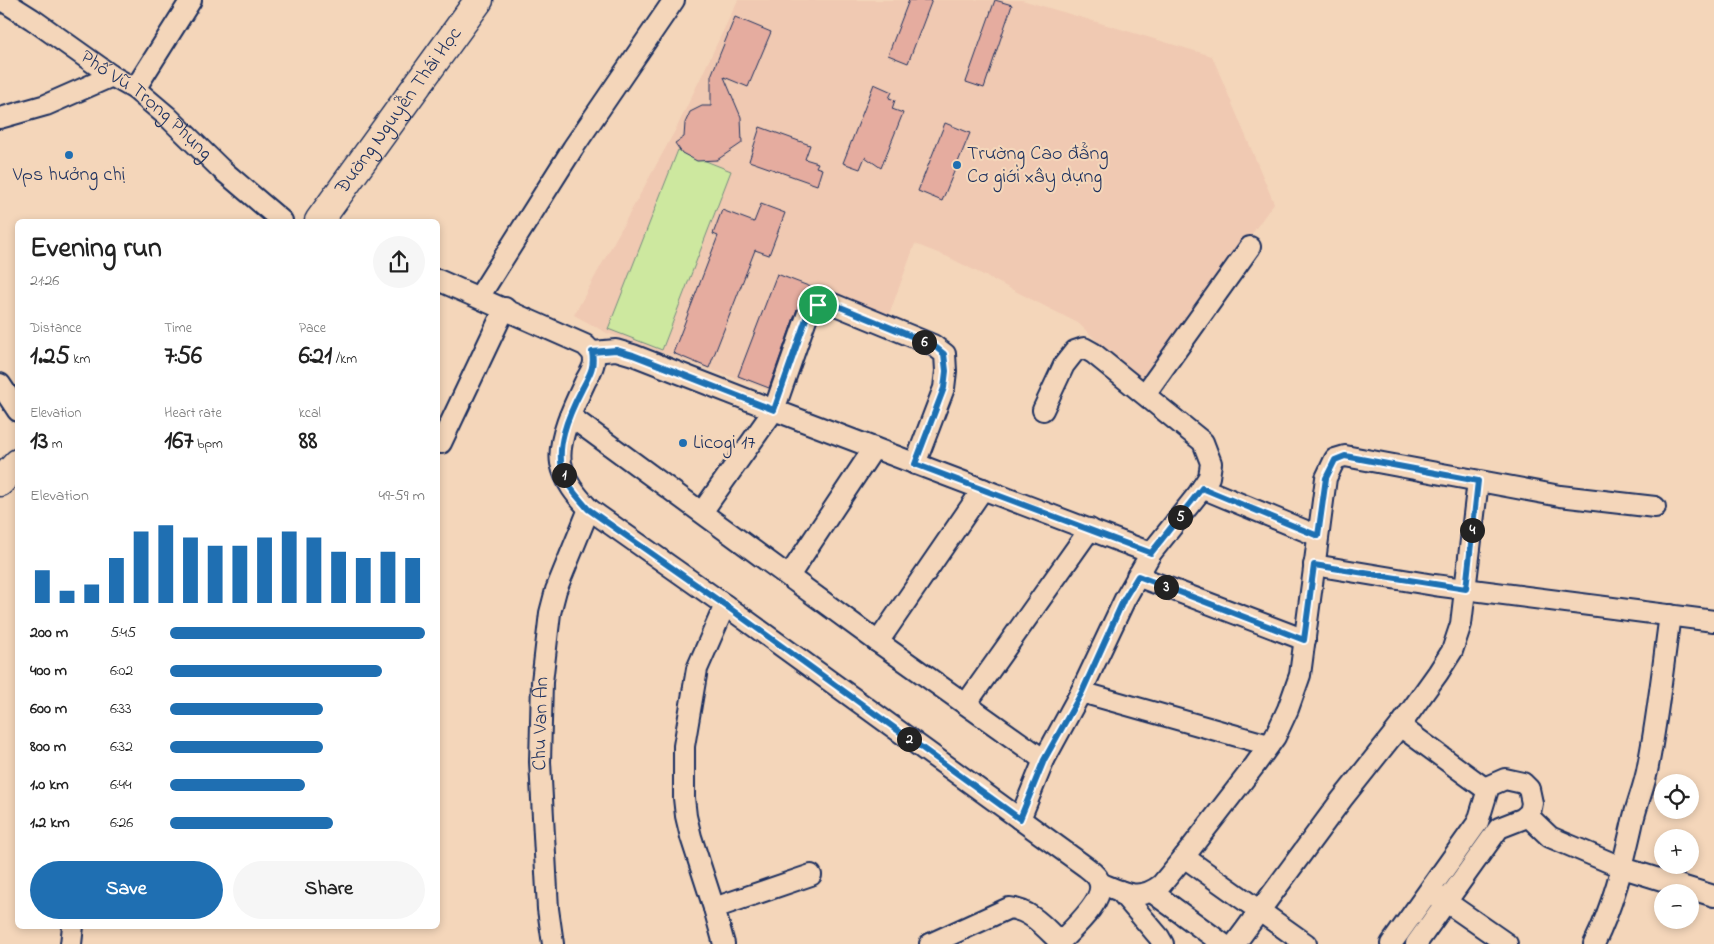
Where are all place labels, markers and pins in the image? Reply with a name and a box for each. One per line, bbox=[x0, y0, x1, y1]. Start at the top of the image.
place label: Trường Cao đẳng Cơ giới xây dựng bbox=[967, 140, 1108, 193]
marker: Vps hưởng chị bbox=[63, 149, 75, 161]
marker: Trường Cao đẳng Cơ giới xây dựng bbox=[951, 159, 963, 171]
place label: Vps hưởng chị bbox=[12, 161, 126, 191]
pin bbox=[797, 284, 839, 326]
pin: 6 bbox=[912, 330, 936, 354]
place label: Licogi 17 bbox=[693, 429, 755, 459]
marker: Licogi 17 bbox=[677, 437, 689, 449]
pin: 1 bbox=[552, 462, 576, 488]
pin: 5 bbox=[1168, 504, 1192, 530]
pin: 4 bbox=[1460, 518, 1484, 542]
pin: 3 bbox=[1154, 574, 1178, 600]
pin: 2 bbox=[896, 726, 922, 752]

